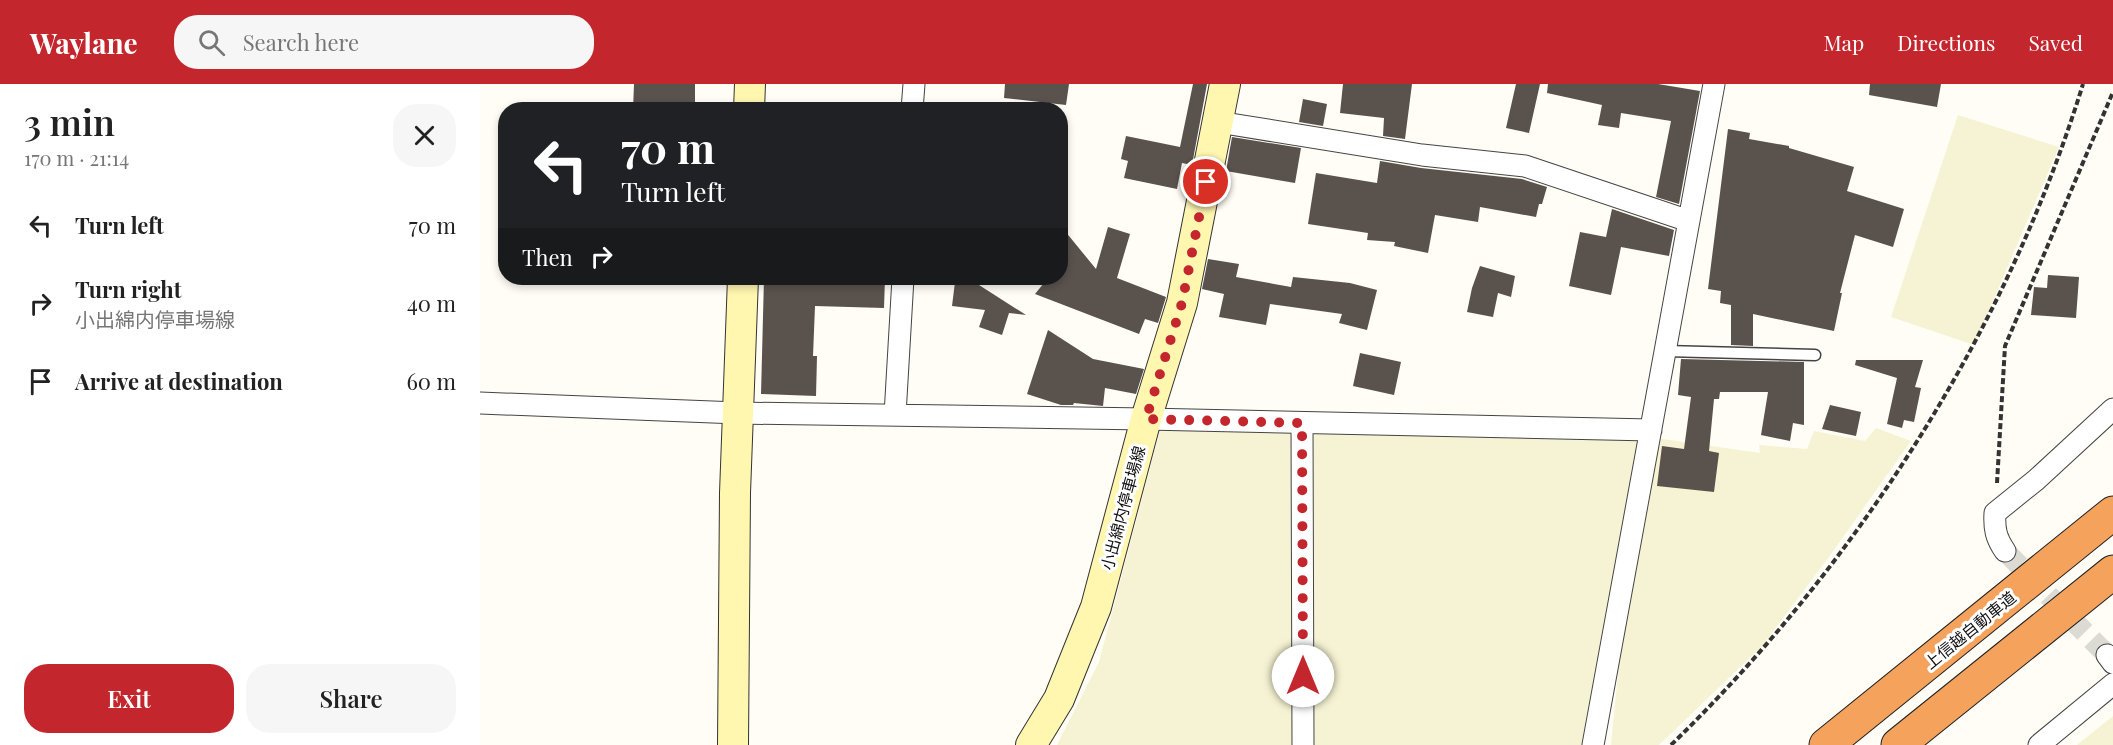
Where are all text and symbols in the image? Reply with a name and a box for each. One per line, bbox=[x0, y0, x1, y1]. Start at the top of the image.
search box bbox=[174, 15, 594, 69]
text: Waylane bbox=[30, 24, 138, 61]
icon: search bbox=[195, 26, 228, 59]
text: Search here bbox=[243, 27, 359, 57]
text: Map bbox=[1823, 28, 1864, 56]
text: Directions bbox=[1897, 28, 1995, 56]
text: Saved bbox=[2028, 28, 2083, 56]
text: 3 min bbox=[24, 97, 115, 145]
button: close bbox=[393, 104, 456, 167]
text: 70 m bbox=[621, 119, 715, 175]
icon: left bbox=[522, 126, 600, 204]
text: 170 m · 21:14 bbox=[24, 144, 129, 171]
pin bbox=[1180, 156, 1231, 207]
icon: arrive bbox=[1189, 165, 1222, 198]
text: Turn left bbox=[621, 173, 725, 209]
icon: left bbox=[24, 209, 57, 242]
text: Turn left bbox=[75, 210, 164, 240]
text: 70 m bbox=[409, 210, 456, 240]
icon: right bbox=[585, 240, 618, 273]
text: Then bbox=[522, 242, 573, 272]
text: Turn right bbox=[75, 274, 181, 304]
icon: right bbox=[24, 287, 57, 320]
text: 40 m bbox=[407, 288, 456, 318]
text: 小出綿内停車場線 bbox=[75, 305, 235, 332]
icon: arrive bbox=[24, 365, 57, 398]
text: Arrive at destination bbox=[75, 366, 283, 396]
text: 60 m bbox=[406, 366, 456, 396]
street label: 小出綿内停車場線 bbox=[1096, 443, 1149, 572]
street label: 上信越自動車道 bbox=[1920, 586, 2020, 673]
position arrow bbox=[1271, 644, 1335, 708]
button: Exit bbox=[24, 664, 234, 733]
button: Share bbox=[246, 664, 456, 733]

